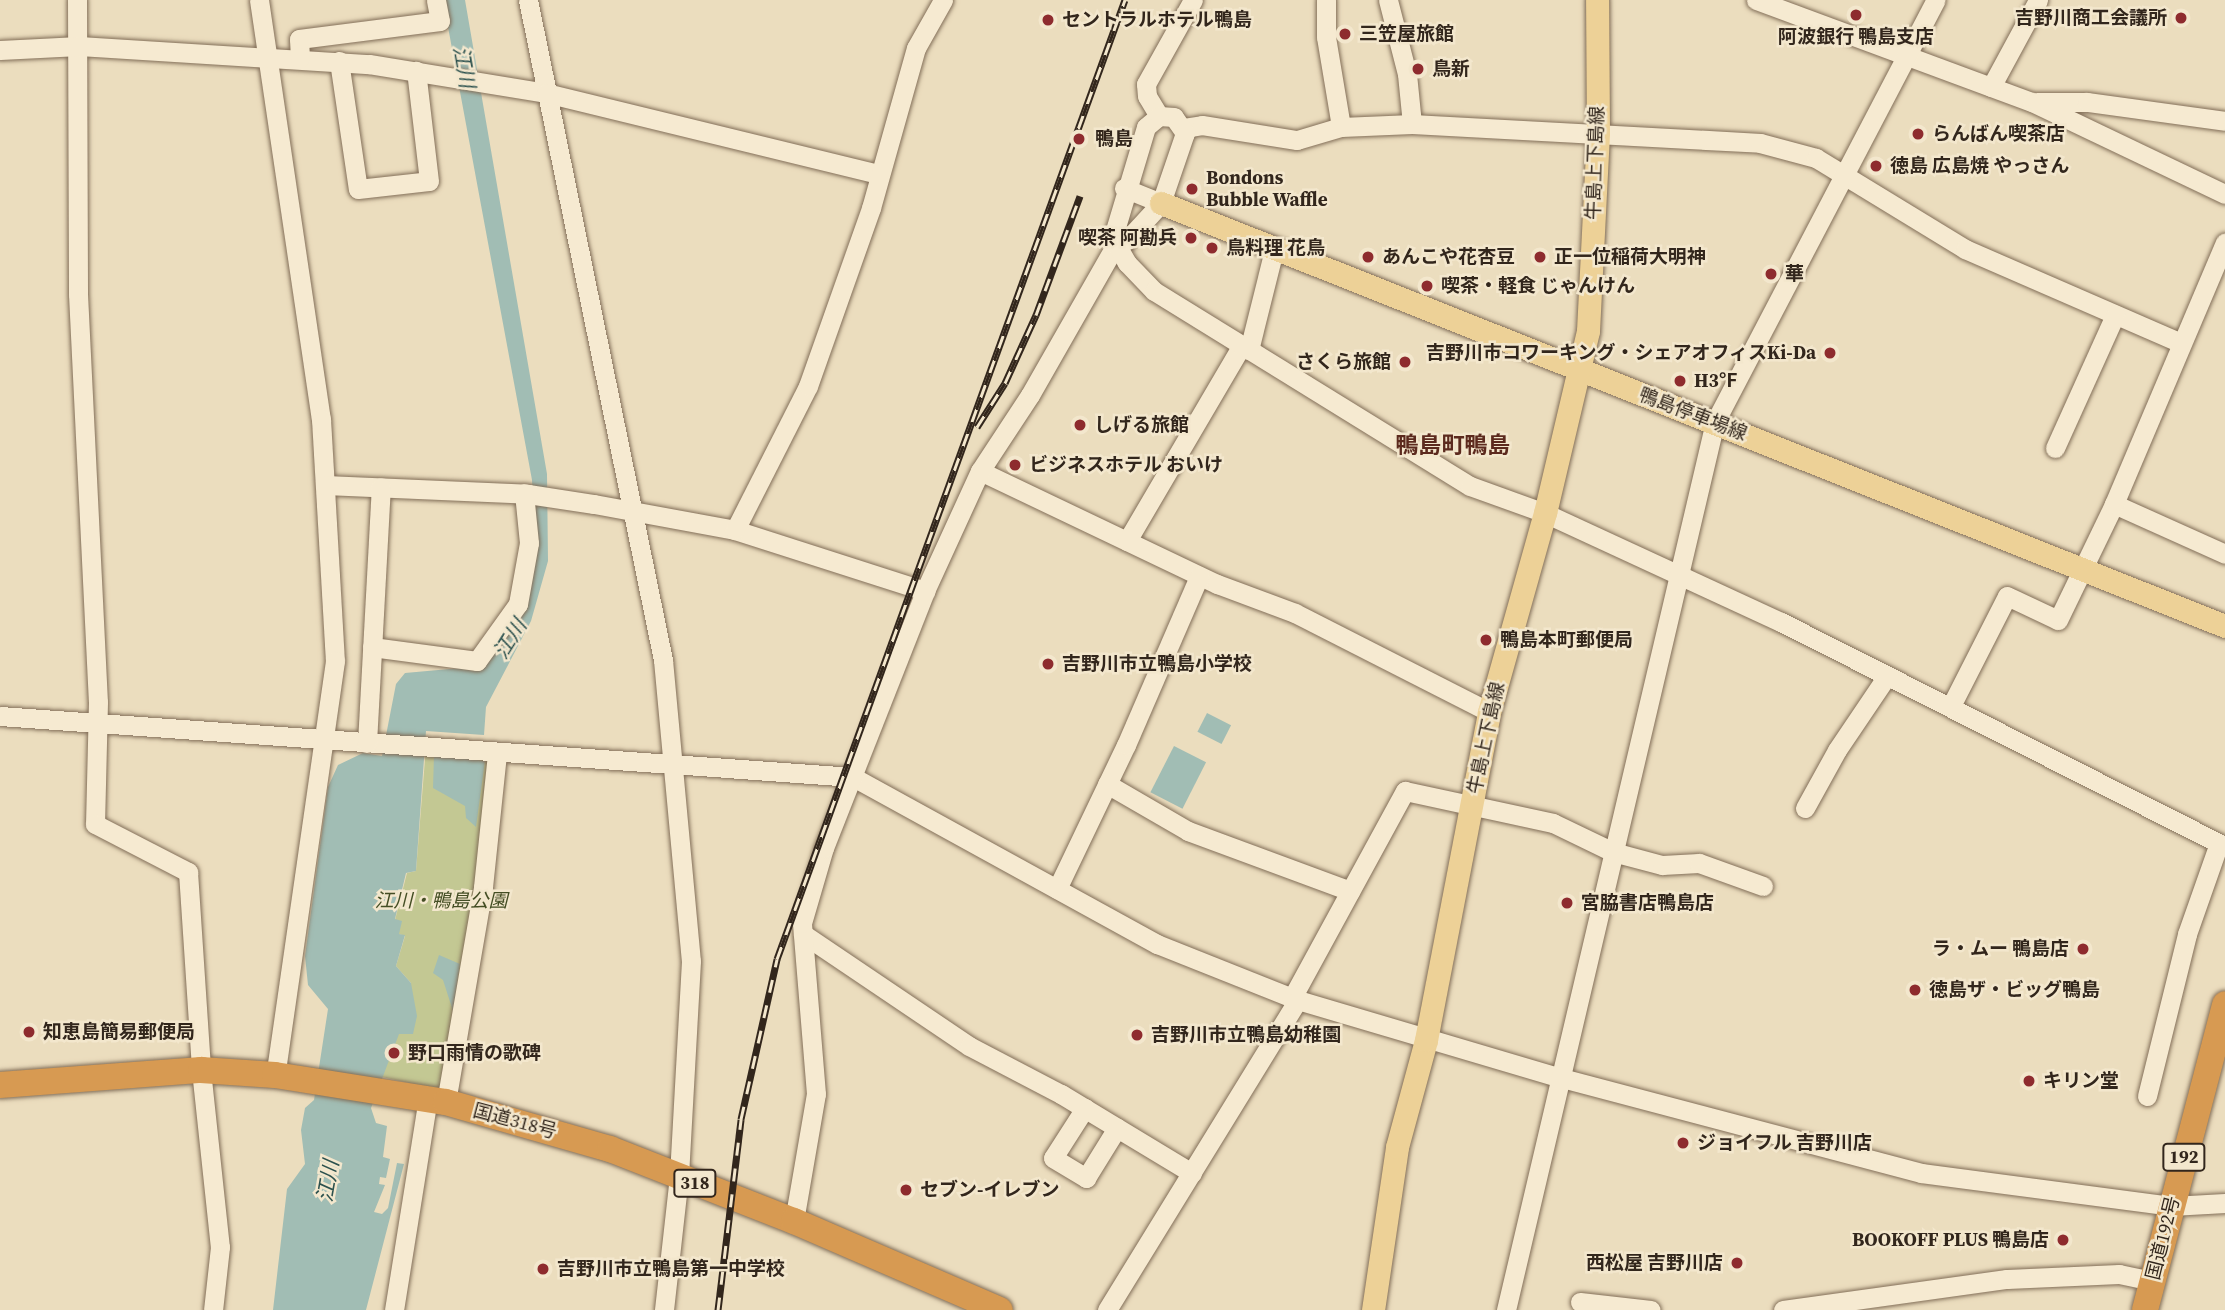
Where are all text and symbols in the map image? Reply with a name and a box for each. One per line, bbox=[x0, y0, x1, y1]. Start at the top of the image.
marker: 阿波銀行 鴨島支店 bbox=[1848, 7, 1864, 23]
place label: 吉野川商工会議所 bbox=[2015, 7, 2167, 29]
place label: セントラルホテル鴨島 bbox=[1062, 9, 1252, 31]
marker: 吉野川商工会議所 bbox=[2173, 10, 2189, 26]
marker: セントラルホテル鴨島 bbox=[1040, 12, 1056, 28]
place label: 三笠屋旅館 bbox=[1359, 23, 1454, 45]
marker: 三笠屋旅館 bbox=[1337, 26, 1353, 42]
place label: 阿波銀行 鴨島支店 bbox=[1778, 26, 1934, 48]
water label: 江川 bbox=[448, 44, 480, 90]
place label: 鳥新 bbox=[1432, 58, 1470, 80]
marker: 鳥新 bbox=[1410, 61, 1426, 77]
street label: 牛島上下島線 bbox=[1582, 106, 1608, 220]
place label: らんばん喫茶店 bbox=[1932, 123, 2065, 145]
marker: らんばん喫茶店 bbox=[1910, 126, 1926, 142]
place label: 鴨島 bbox=[1095, 128, 1133, 150]
marker: 鴨島 bbox=[1069, 129, 1089, 149]
place label: 徳島 広島焼 やっさん bbox=[1890, 155, 2069, 177]
marker: 徳島 広島焼 やっさん bbox=[1868, 158, 1884, 174]
place label: Bondons Bubble Waffle bbox=[1206, 167, 1328, 211]
marker: Bondons Bubble Waffle bbox=[1184, 181, 1200, 197]
place label: 喫茶 阿勘兵 bbox=[1078, 227, 1177, 249]
marker: 喫茶 阿勘兵 bbox=[1183, 230, 1199, 246]
place label: 鳥料理 花鳥 bbox=[1226, 237, 1325, 259]
marker: 鳥料理 花鳥 bbox=[1204, 240, 1220, 256]
place label: あんこや花杏豆 bbox=[1382, 246, 1515, 268]
place label: 正一位稲荷大明神 bbox=[1554, 246, 1706, 268]
marker: あんこや花杏豆 bbox=[1360, 249, 1376, 265]
marker: 正一位稲荷大明神 bbox=[1532, 249, 1548, 265]
place label: 華 bbox=[1785, 263, 1804, 285]
marker: 華 bbox=[1763, 266, 1779, 282]
place label: 喫茶・軽食 じゃんけん bbox=[1441, 275, 1635, 297]
marker: 喫茶・軽食 じゃんけん bbox=[1419, 278, 1435, 294]
place label: 吉野川市コワーキング・シェアオフィスKi-Da bbox=[1425, 342, 1816, 364]
marker: 吉野川市コワーキング・シェアオフィスKi-Da bbox=[1822, 345, 1838, 361]
place label: さくら旅館 bbox=[1296, 351, 1391, 373]
marker: さくら旅館 bbox=[1397, 354, 1413, 370]
place label: H3℉ bbox=[1694, 370, 1738, 392]
marker: H3℉ bbox=[1672, 373, 1688, 389]
street label: 鴨島停車場線 bbox=[1636, 383, 1750, 445]
place label: しげる旅館 bbox=[1094, 414, 1189, 436]
marker: しげる旅館 bbox=[1072, 417, 1088, 433]
district label: 鴨島町鴨島 bbox=[1396, 431, 1510, 459]
place label: ビジネスホテル おいけ bbox=[1029, 454, 1223, 476]
marker: ビジネスホテル おいけ bbox=[1007, 457, 1023, 473]
water label: 江川 bbox=[488, 615, 532, 663]
place label: 鴨島本町郵便局 bbox=[1500, 629, 1633, 651]
marker: 鴨島本町郵便局 bbox=[1478, 632, 1494, 648]
place label: 吉野川市立鴨島小学校 bbox=[1062, 653, 1252, 675]
marker: 吉野川市立鴨島小学校 bbox=[1040, 656, 1056, 672]
street label: 牛島上下島線 bbox=[1463, 680, 1509, 796]
park label: 江川・鴨島公園 bbox=[375, 890, 507, 912]
place label: 宮脇書店鴨島店 bbox=[1581, 892, 1714, 914]
marker: 宮脇書店鴨島店 bbox=[1559, 895, 1575, 911]
place label: ラ・ムー 鴨島店 bbox=[1932, 938, 2069, 960]
marker: ラ・ムー 鴨島店 bbox=[2075, 941, 2091, 957]
place label: 徳島ザ・ビッグ鴨島 bbox=[1929, 979, 2100, 1001]
marker: 徳島ザ・ビッグ鴨島 bbox=[1907, 982, 1923, 998]
place label: 知恵島簡易郵便局 bbox=[43, 1021, 195, 1043]
marker: 知恵島簡易郵便局 bbox=[21, 1024, 37, 1040]
place label: 吉野川市立鴨島幼稚園 bbox=[1151, 1024, 1341, 1046]
marker: 吉野川市立鴨島幼稚園 bbox=[1129, 1027, 1145, 1043]
place label: 野口雨情の歌碑 bbox=[408, 1042, 541, 1064]
marker: 野口雨情の歌碑 bbox=[386, 1045, 402, 1061]
place label: キリン堂 bbox=[2043, 1070, 2119, 1092]
marker: キリン堂 bbox=[2021, 1073, 2037, 1089]
street label: 国道318号 bbox=[471, 1099, 559, 1143]
place label: ジョイフル 吉野川店 bbox=[1697, 1132, 1872, 1154]
marker: ジョイフル 吉野川店 bbox=[1675, 1135, 1691, 1151]
road number: 192 bbox=[2161, 1142, 2207, 1172]
water label: 江川 bbox=[312, 1158, 344, 1204]
road number: 318 bbox=[672, 1168, 718, 1198]
place label: セブン-イレブン bbox=[920, 1179, 1059, 1201]
marker: セブン-イレブン bbox=[898, 1182, 914, 1198]
street label: 国道192号 bbox=[2142, 1194, 2184, 1282]
place label: BOOKOFF PLUS 鴨島店 bbox=[1852, 1229, 2049, 1251]
marker: BOOKOFF PLUS 鴨島店 bbox=[2055, 1232, 2071, 1248]
place label: 西松屋 吉野川店 bbox=[1586, 1252, 1723, 1274]
marker: 西松屋 吉野川店 bbox=[1729, 1255, 1745, 1271]
place label: 吉野川市立鴨島第一中学校 bbox=[557, 1258, 785, 1280]
marker: 吉野川市立鴨島第一中学校 bbox=[535, 1261, 551, 1277]

